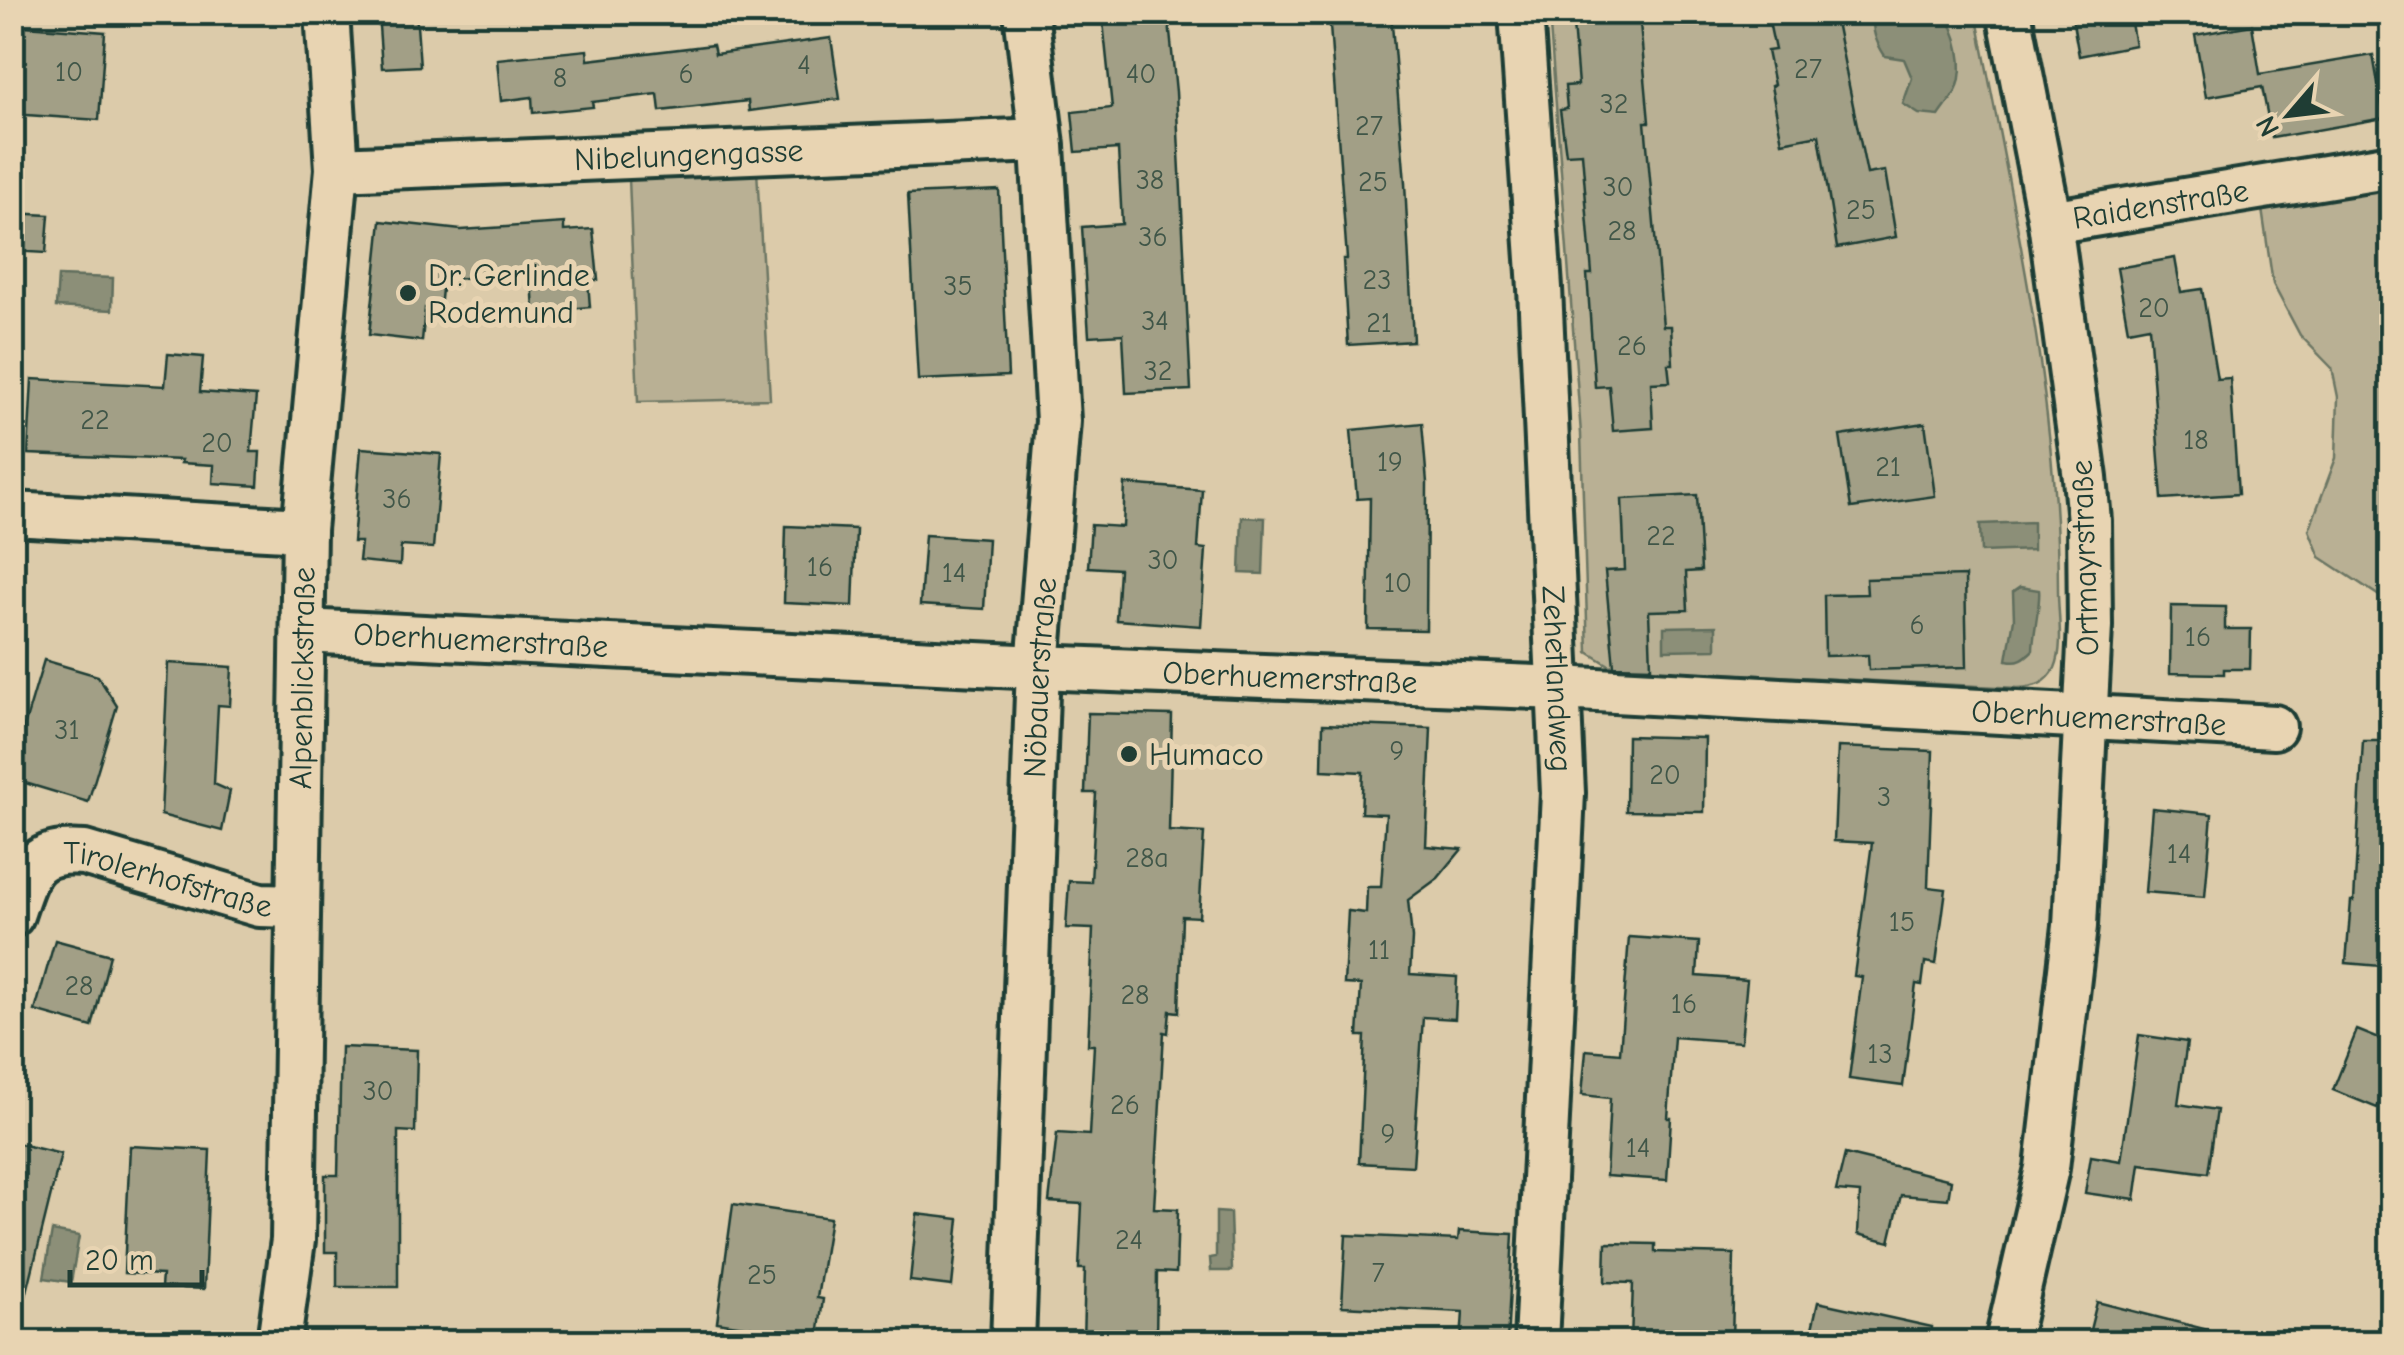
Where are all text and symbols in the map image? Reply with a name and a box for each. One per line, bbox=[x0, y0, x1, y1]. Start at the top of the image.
house number: 4 bbox=[797, 49, 811, 81]
house number: 27 bbox=[1794, 53, 1822, 85]
house number: 10 bbox=[55, 56, 83, 88]
house number: 6 bbox=[678, 58, 694, 90]
house number: 40 bbox=[1126, 58, 1156, 90]
house number: 8 bbox=[553, 62, 567, 94]
north arrow bbox=[2239, 65, 2339, 165]
house number: 32 bbox=[1600, 88, 1628, 120]
house number: 27 bbox=[1355, 110, 1383, 142]
text: N bbox=[2249, 111, 2286, 142]
street label: Nibelungengasse bbox=[573, 132, 804, 178]
house number: 38 bbox=[1136, 164, 1164, 196]
house number: 25 bbox=[1358, 166, 1388, 198]
house number: 30 bbox=[1602, 171, 1634, 203]
street label: Raidenstraße bbox=[2070, 172, 2251, 237]
house number: 25 bbox=[1846, 194, 1876, 226]
house number: 28 bbox=[1607, 215, 1637, 247]
house number: 36 bbox=[1138, 221, 1168, 253]
place label: Dr. Gerlinde Rodemund bbox=[428, 257, 590, 331]
house number: 23 bbox=[1363, 264, 1391, 296]
house number: 35 bbox=[943, 270, 973, 302]
marker: Dr. Gerlinde Rodemund bbox=[397, 282, 419, 304]
house number: 20 bbox=[2138, 292, 2170, 324]
house number: 34 bbox=[1141, 305, 1169, 337]
house number: 21 bbox=[1366, 307, 1392, 339]
house number: 26 bbox=[1617, 330, 1647, 362]
house number: 32 bbox=[1144, 355, 1172, 387]
house number: 22 bbox=[80, 404, 110, 436]
house number: 18 bbox=[2183, 424, 2209, 456]
house number: 20 bbox=[201, 427, 233, 459]
house number: 19 bbox=[1377, 446, 1403, 478]
house number: 21 bbox=[1875, 451, 1901, 483]
street label: Ortmayrstraße bbox=[2063, 459, 2106, 657]
house number: 36 bbox=[382, 483, 412, 515]
house number: 22 bbox=[1646, 520, 1676, 552]
house number: 30 bbox=[1147, 544, 1179, 576]
house number: 16 bbox=[807, 551, 833, 583]
house number: 14 bbox=[942, 557, 966, 589]
street label: Alpenblickstraße bbox=[282, 566, 322, 790]
house number: 10 bbox=[1384, 567, 1412, 599]
street label: Nöbauerstraße bbox=[1016, 576, 1064, 778]
street label: Zehetlandweg bbox=[1535, 585, 1580, 773]
house number: 6 bbox=[1909, 609, 1925, 641]
street label: Oberhuemerstraße bbox=[352, 615, 609, 665]
house number: 16 bbox=[2185, 621, 2211, 653]
street label: Oberhuemerstraße bbox=[1162, 654, 1418, 701]
street label: Oberhuemerstraße bbox=[1970, 693, 2227, 743]
house number: 31 bbox=[54, 714, 80, 746]
house number: 9 bbox=[1390, 735, 1404, 767]
place label: Humaco bbox=[1149, 736, 1264, 773]
marker: Humaco bbox=[1118, 743, 1140, 765]
house number: 20 bbox=[1649, 759, 1681, 791]
house number: 3 bbox=[1877, 781, 1891, 813]
street label: Tirolerhofstraße bbox=[63, 834, 272, 924]
house number: 14 bbox=[2167, 838, 2191, 870]
house number: 28a bbox=[1125, 842, 1169, 874]
house number: 15 bbox=[1889, 906, 1915, 938]
house number: 11 bbox=[1368, 934, 1390, 966]
house number: 28 bbox=[64, 970, 94, 1002]
house number: 28 bbox=[1120, 979, 1150, 1011]
house number: 16 bbox=[1671, 988, 1697, 1020]
house number: 13 bbox=[1867, 1038, 1893, 1070]
house number: 30 bbox=[362, 1075, 394, 1107]
house number: 26 bbox=[1110, 1089, 1140, 1121]
house number: 9 bbox=[1381, 1118, 1395, 1150]
house number: 14 bbox=[1626, 1132, 1650, 1164]
house number: 24 bbox=[1115, 1224, 1143, 1256]
scale bar bbox=[70, 1225, 202, 1287]
text: 20 m bbox=[85, 1243, 154, 1278]
house number: 7 bbox=[1371, 1257, 1385, 1289]
house number: 25 bbox=[747, 1259, 777, 1291]

